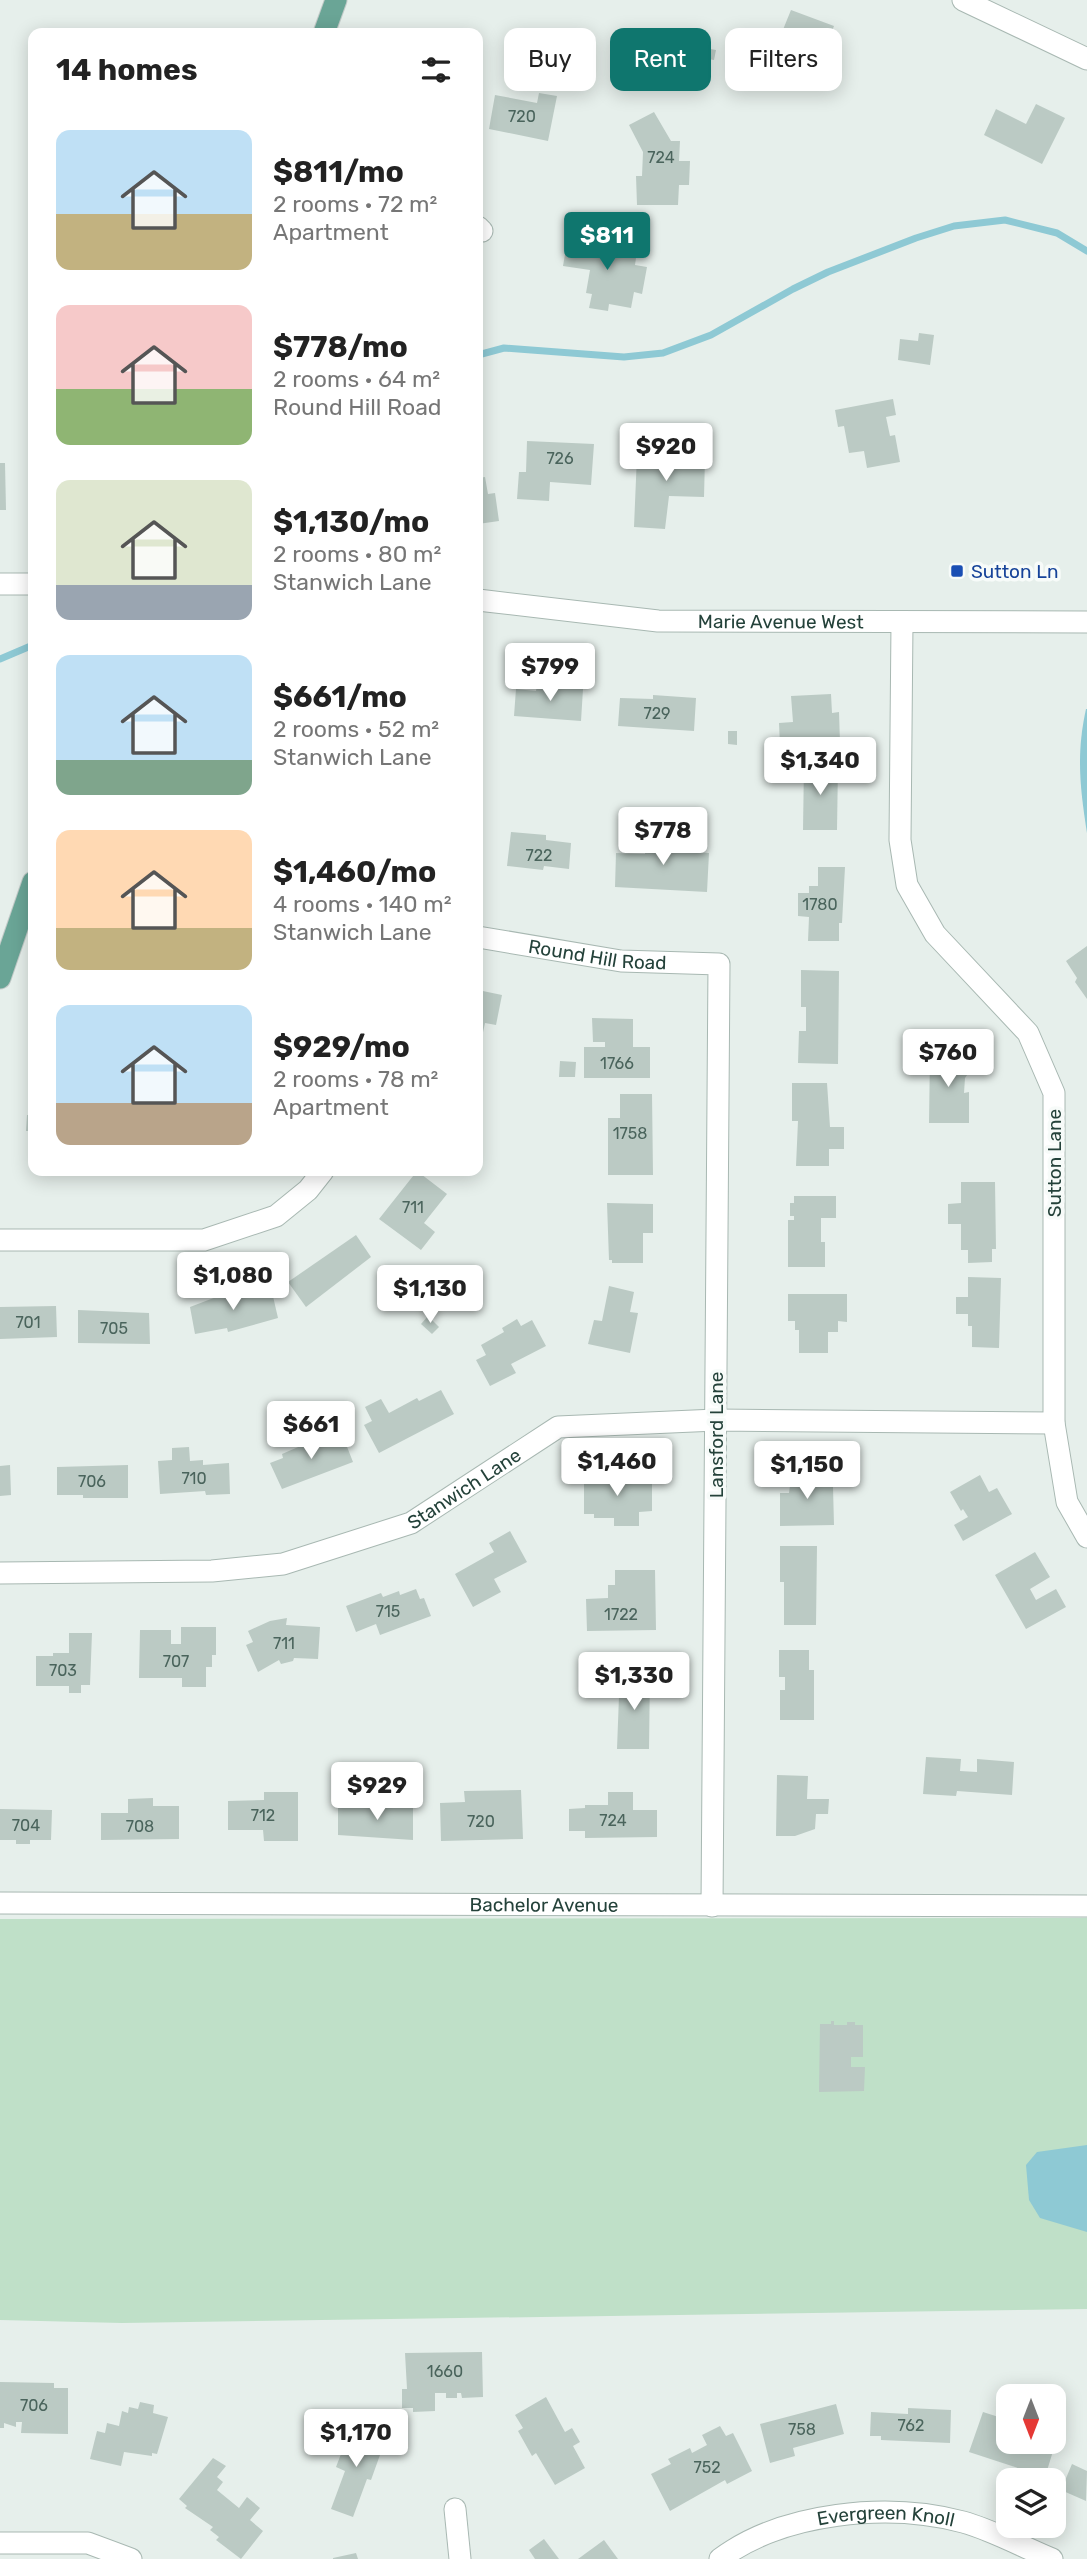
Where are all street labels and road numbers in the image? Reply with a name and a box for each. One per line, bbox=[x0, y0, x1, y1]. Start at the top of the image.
street label: Marie Avenue West bbox=[698, 610, 864, 633]
street label: Round Hill Road bbox=[527, 935, 667, 974]
street label: Sutton Lane bbox=[1043, 1109, 1066, 1217]
street label: Lansford Lane bbox=[705, 1372, 728, 1498]
street label: Stanwich Lane bbox=[403, 1443, 525, 1534]
street label: Bachelor Avenue bbox=[469, 1893, 619, 1917]
street label: Evergreen Knoll bbox=[815, 2501, 957, 2532]

